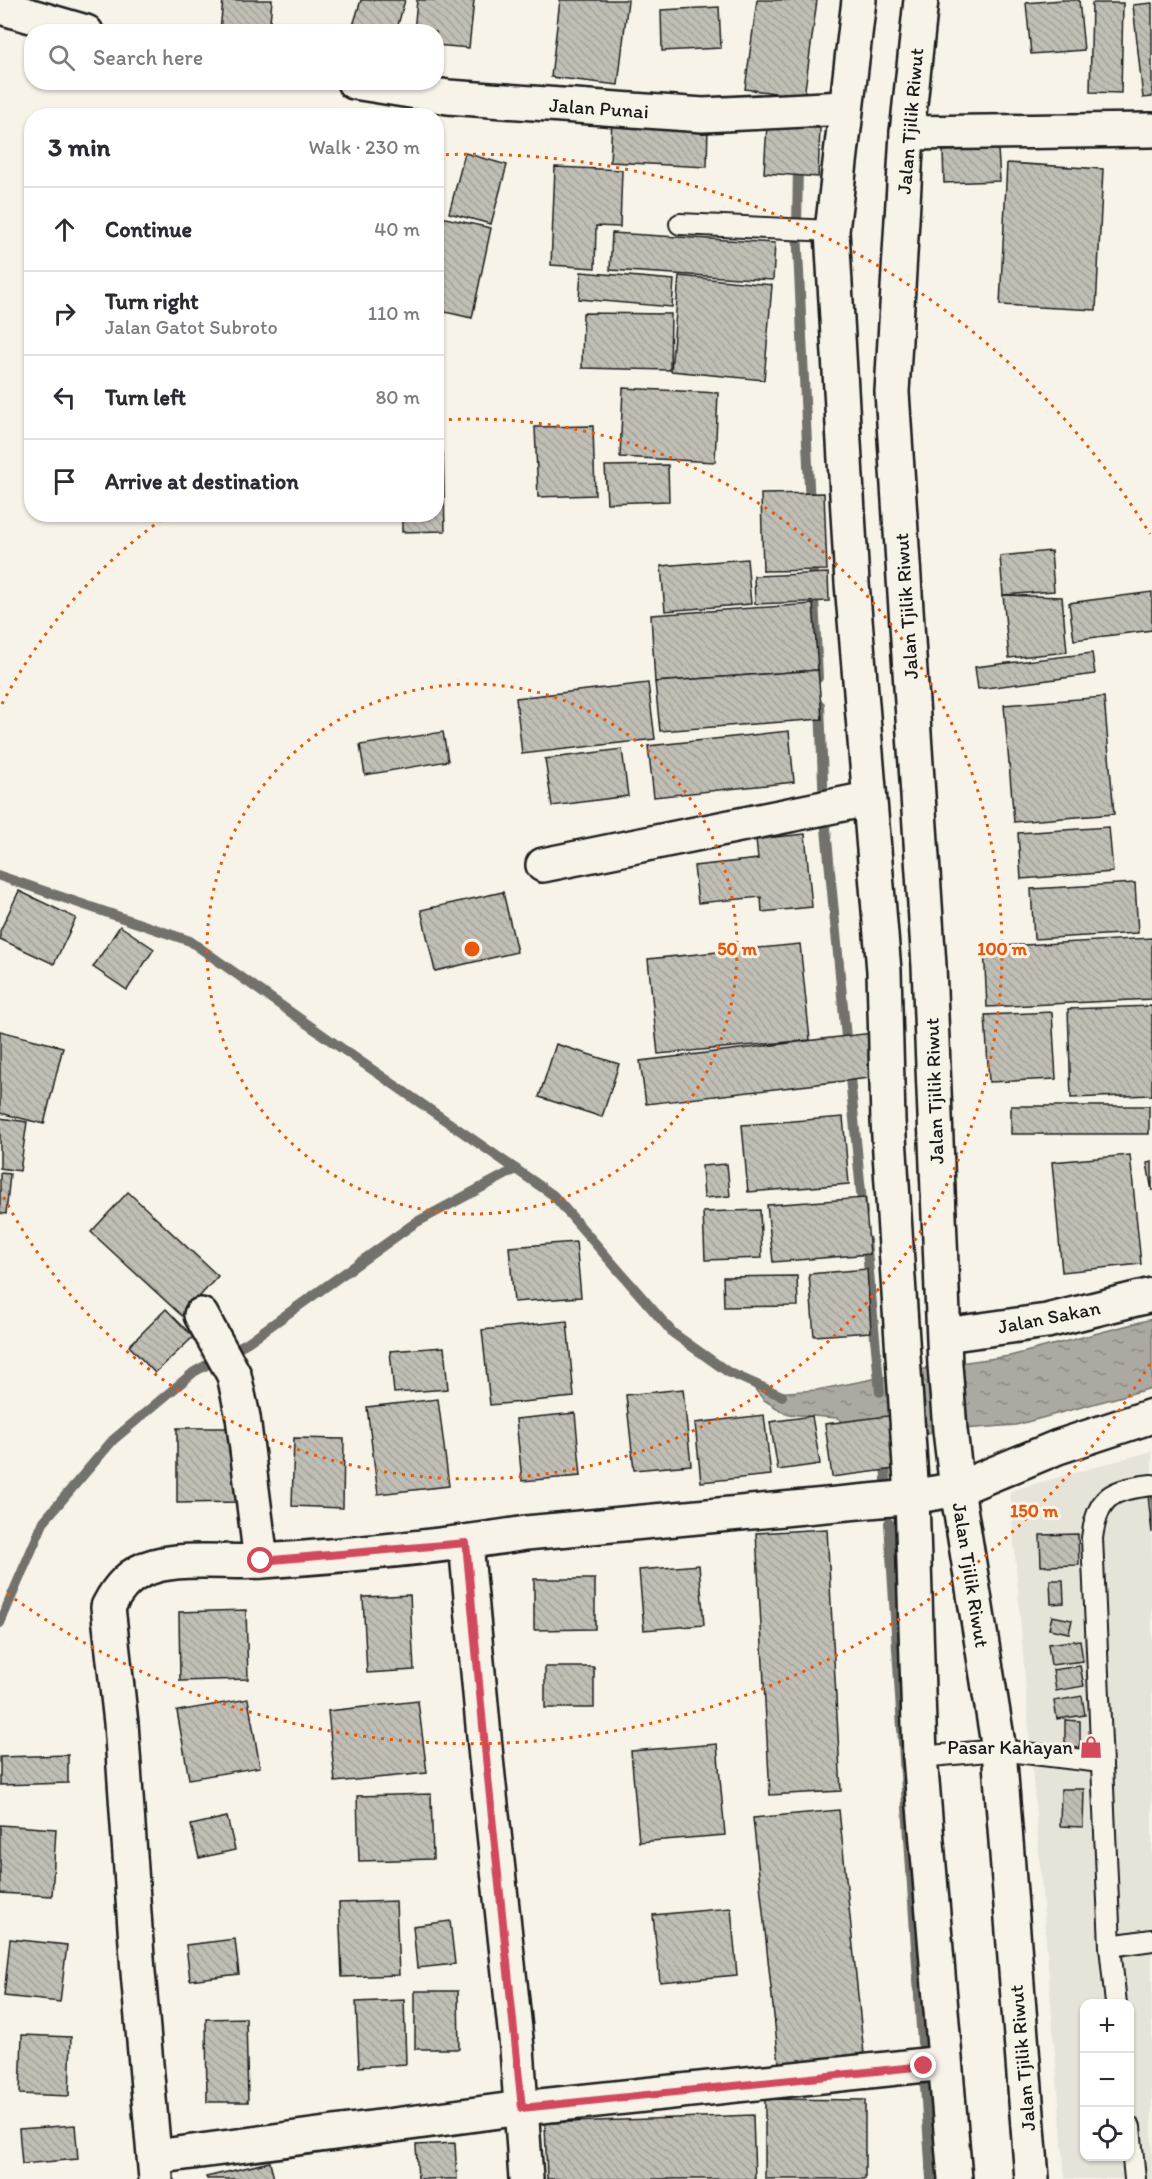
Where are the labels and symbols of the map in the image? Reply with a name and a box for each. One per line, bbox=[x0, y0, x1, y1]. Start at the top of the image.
street label: Jalan Tjilik Riwut bbox=[892, 47, 928, 195]
street label: Jalan Punai bbox=[548, 93, 650, 123]
street label: Jalan Tjilik Riwut bbox=[889, 532, 923, 680]
text: 50 m bbox=[717, 938, 758, 960]
text: 100 m bbox=[977, 938, 1028, 960]
centre of rings bbox=[462, 939, 482, 959]
street label: Jalan Tjilik Riwut bbox=[919, 1017, 949, 1165]
street label: Jalan Sakan bbox=[996, 1295, 1102, 1339]
text: 150 m bbox=[1010, 1500, 1059, 1522]
street label: Jalan Tjilik Riwut bbox=[948, 1501, 994, 1649]
route start bbox=[247, 1547, 273, 1573]
shop icon: Pasar Kahayan bbox=[1078, 1734, 1104, 1760]
place label: Pasar Kahayan bbox=[947, 1735, 1073, 1759]
street label: Jalan Tjilik Riwut bbox=[1004, 1984, 1040, 2132]
route end bbox=[910, 2052, 936, 2078]

